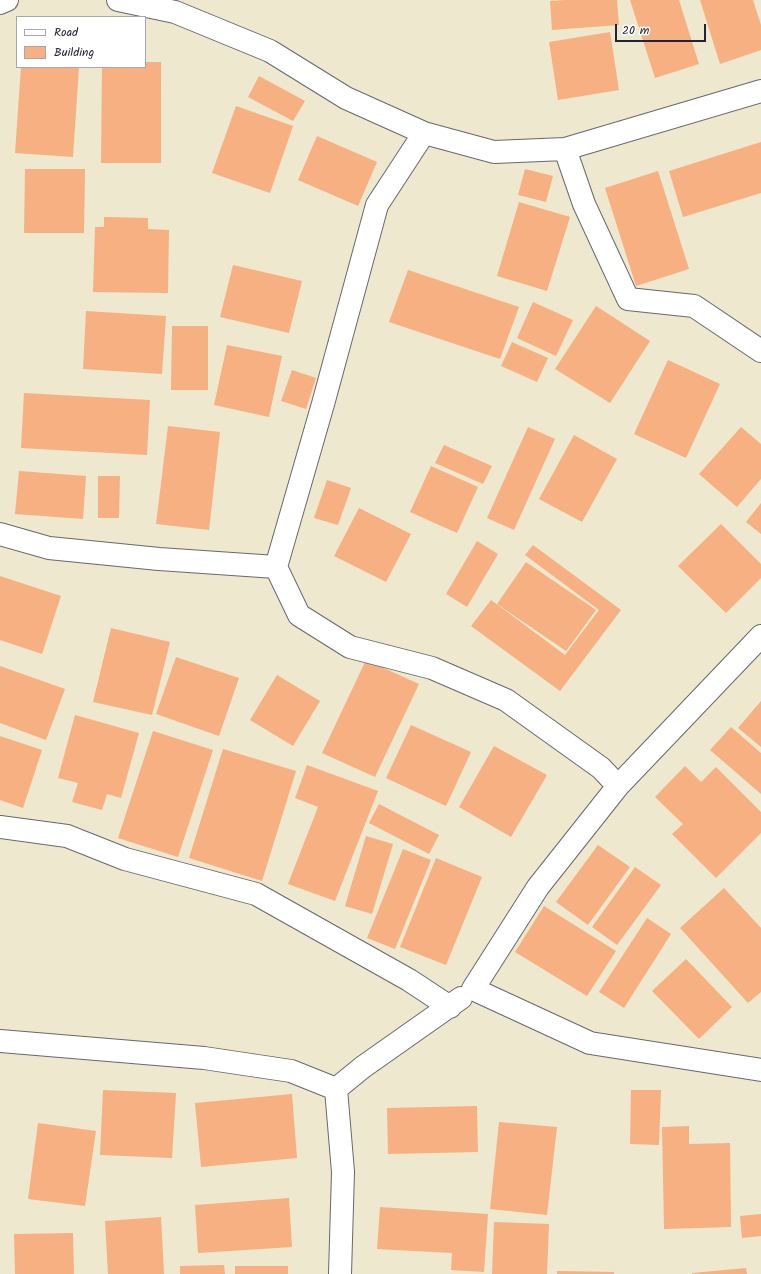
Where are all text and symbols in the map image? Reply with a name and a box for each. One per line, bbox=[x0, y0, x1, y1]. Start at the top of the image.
legend bbox=[16, 16, 146, 68]
scale bar bbox=[617, 16, 708, 42]
text: 20 m bbox=[622, 21, 649, 40]
text: Road bbox=[54, 23, 78, 42]
text: Building bbox=[54, 43, 94, 62]

